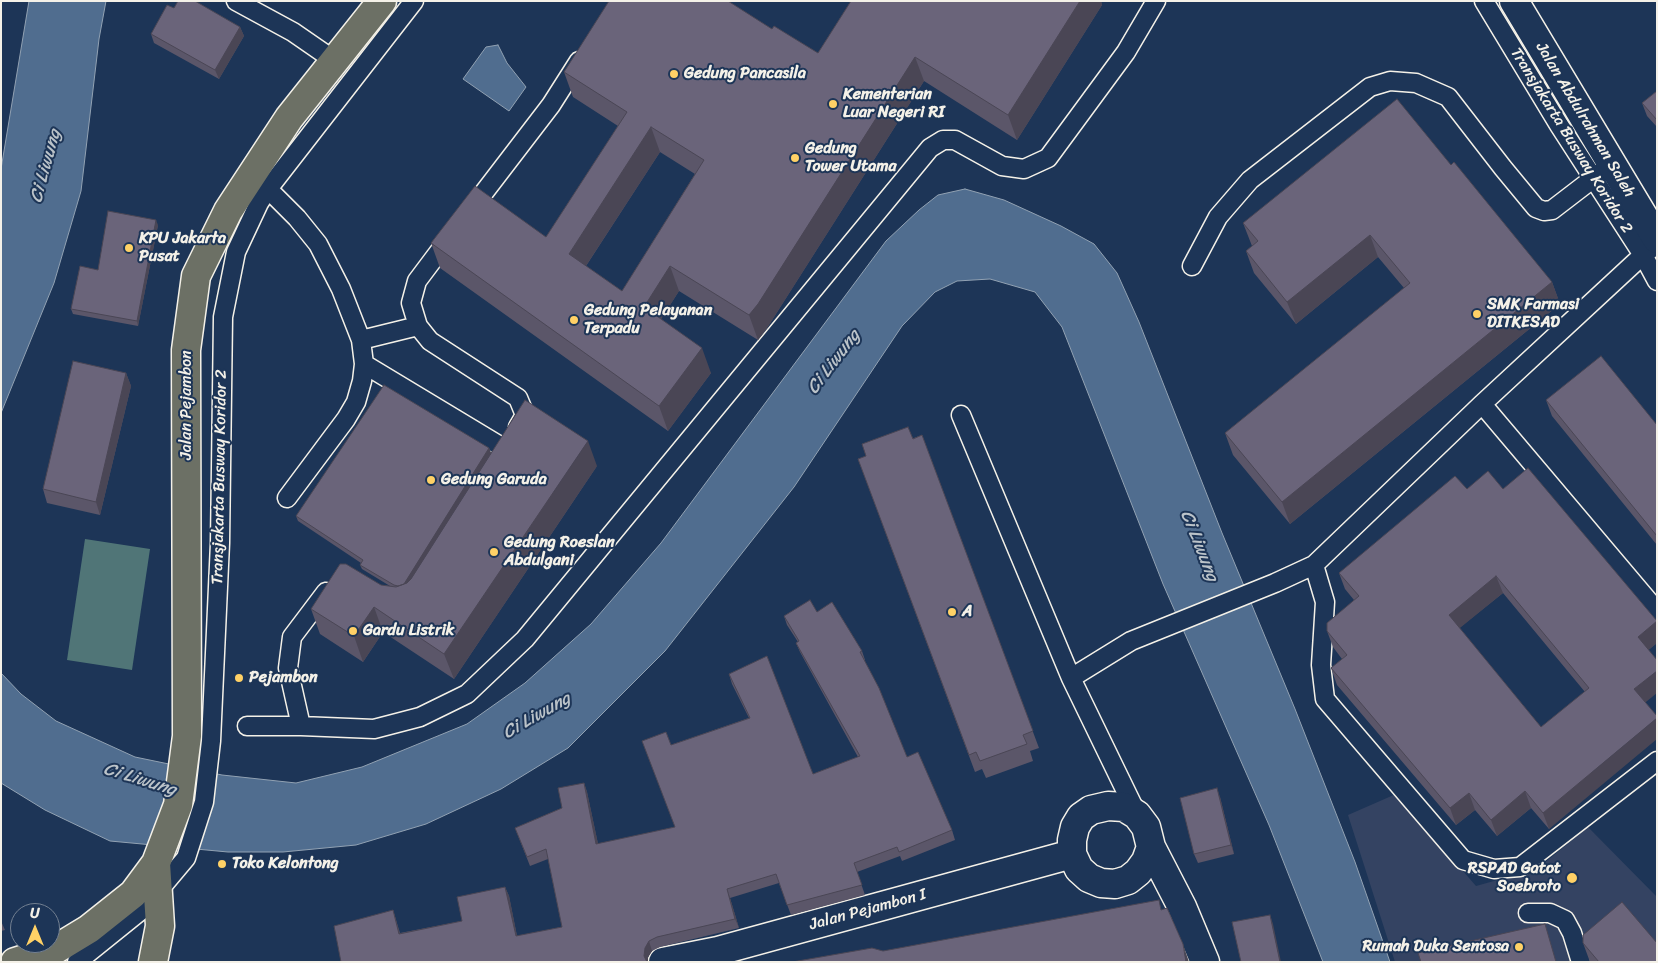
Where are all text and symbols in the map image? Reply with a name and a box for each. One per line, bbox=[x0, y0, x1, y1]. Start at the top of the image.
street label: Jalan Abdulrahman Saleh bbox=[1531, 39, 1639, 201]
street label: Transjakarta Busway Koridor 2 bbox=[1506, 45, 1636, 237]
place label: Gedung Pancasila bbox=[684, 64, 806, 84]
marker: Gedung Pancasila bbox=[668, 68, 680, 80]
place label: Kementerian Luar Negeri RI bbox=[843, 85, 945, 123]
marker: Kementerian Luar Negeri RI bbox=[827, 98, 839, 110]
water label: Ci Liwung bbox=[26, 127, 66, 205]
place label: Gedung Tower Utama bbox=[805, 139, 897, 177]
marker: Gedung Tower Utama bbox=[789, 152, 801, 164]
place label: KPU Jakarta Pusat bbox=[139, 229, 226, 267]
marker: KPU Jakarta Pusat bbox=[123, 242, 135, 254]
place label: SMK Farmasi DITKESAD bbox=[1487, 295, 1579, 333]
place label: Gedung Pelayanan Terpadu bbox=[584, 301, 712, 339]
marker: SMK Farmasi DITKESAD bbox=[1471, 308, 1483, 320]
marker: Gedung Pelayanan Terpadu bbox=[568, 314, 580, 326]
water label: Ci Liwung bbox=[803, 326, 865, 398]
street label: Jalan Pejambon bbox=[177, 350, 197, 460]
street label: Transjakarta Busway Koridor 2 bbox=[209, 369, 231, 585]
place label: Gedung Garuda bbox=[441, 470, 547, 490]
marker: Gedung Garuda bbox=[425, 474, 437, 486]
water label: Ci Liwung bbox=[1175, 507, 1223, 585]
place label: Gedung Roeslan Abdulgani bbox=[504, 533, 615, 571]
marker: Gedung Roeslan Abdulgani bbox=[488, 546, 500, 558]
place label: A bbox=[962, 602, 972, 622]
marker: A bbox=[946, 606, 958, 618]
place label: Gardu Listrik bbox=[363, 621, 454, 641]
marker: Gardu Listrik bbox=[347, 625, 359, 637]
place label: Pejambon bbox=[249, 668, 318, 688]
marker: Pejambon bbox=[233, 672, 245, 684]
water label: Ci Liwung bbox=[499, 688, 575, 744]
water label: Ci Liwung bbox=[101, 759, 179, 801]
place label: Toko Kelontong bbox=[232, 854, 339, 874]
marker: Toko Kelontong bbox=[216, 858, 228, 870]
place label: RSPAD Gatot Soebroto bbox=[1468, 859, 1561, 897]
marker: RSPAD Gatot Soebroto bbox=[1565, 871, 1579, 885]
street label: Jalan Pejambon I bbox=[808, 885, 928, 935]
text: U bbox=[30, 901, 40, 926]
north arrow bbox=[10, 903, 60, 953]
place label: Rumah Duka Sentosa bbox=[1362, 937, 1509, 957]
marker: Rumah Duka Sentosa bbox=[1513, 941, 1525, 953]

